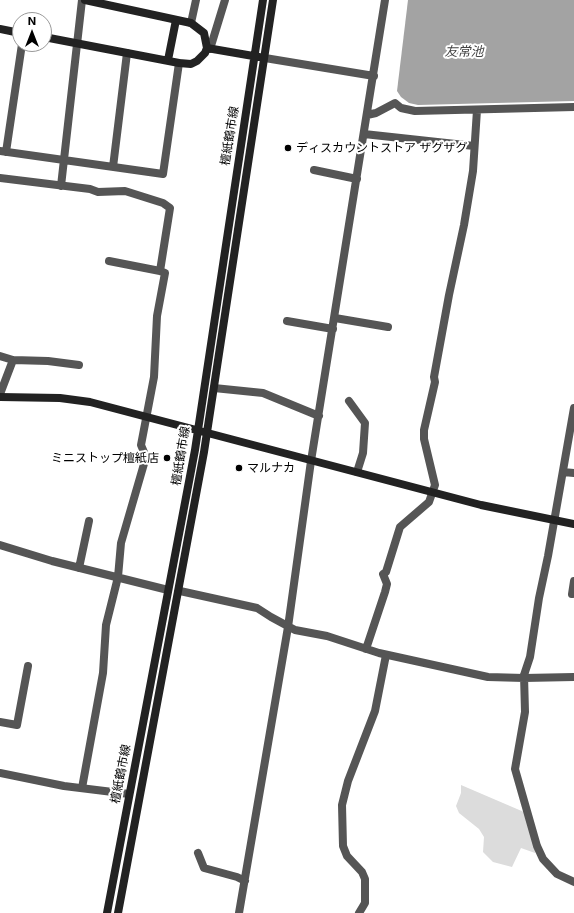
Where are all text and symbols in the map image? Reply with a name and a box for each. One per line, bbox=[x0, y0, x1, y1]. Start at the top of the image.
north arrow bbox=[12, 12, 52, 52]
text: N bbox=[28, 14, 36, 28]
water label: 友常池 bbox=[445, 44, 483, 60]
street label: 檀紙鶴市線 bbox=[218, 105, 242, 167]
place label: ディスカウントストア ザグザグ bbox=[296, 141, 467, 155]
marker: ディスカウントストア ザグザグ bbox=[283, 143, 293, 153]
street label: 檀紙鶴市線 bbox=[169, 425, 193, 487]
place label: ミニストップ檀紙店 bbox=[51, 451, 159, 465]
marker: ミニストップ檀紙店 bbox=[162, 453, 172, 463]
place label: マルナカ bbox=[247, 461, 295, 475]
marker: マルナカ bbox=[234, 463, 244, 473]
street label: 檀紙鶴市線 bbox=[108, 743, 134, 805]

